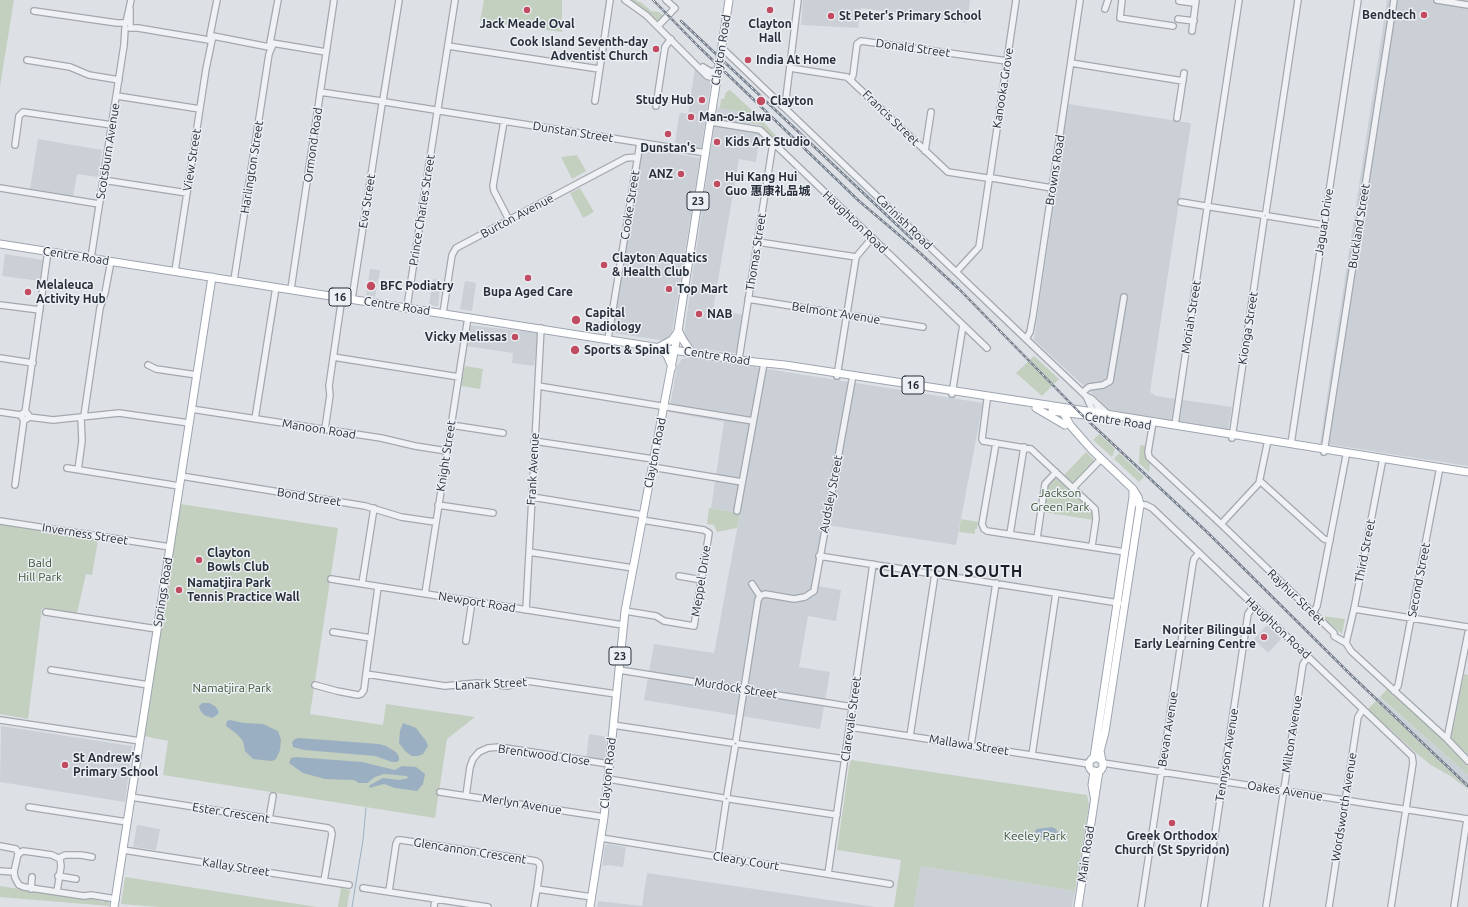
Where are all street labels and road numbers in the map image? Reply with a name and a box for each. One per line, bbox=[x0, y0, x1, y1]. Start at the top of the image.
street label: Clayton Road bbox=[708, 14, 734, 86]
street label: Donald Street bbox=[875, 36, 951, 60]
street label: Kanooka Grove bbox=[990, 47, 1016, 129]
street label: Francis Street bbox=[860, 87, 922, 149]
street label: Scotsburn Avenue bbox=[93, 102, 123, 200]
street label: Ormond Road bbox=[301, 107, 325, 183]
street label: Dunstan Street bbox=[532, 119, 614, 145]
street label: Harlington Street bbox=[238, 120, 266, 214]
street label: View Street bbox=[180, 128, 204, 192]
street label: Browns Road bbox=[1042, 134, 1068, 206]
street label: Prince Charles Street bbox=[406, 153, 438, 267]
street label: Cooke Street bbox=[617, 169, 643, 241]
street label: Eva Street bbox=[356, 173, 378, 229]
street label: Buckland Street bbox=[1345, 183, 1373, 269]
street label: Jaguar Drive bbox=[1312, 187, 1336, 257]
street label: Haughton Road bbox=[820, 188, 890, 256]
street label: Burton Avenue bbox=[478, 191, 556, 241]
street label: Carinish Road bbox=[873, 191, 935, 253]
road number: 23 bbox=[687, 192, 709, 210]
street label: Thomas Street bbox=[743, 212, 769, 292]
street label: Centre Road bbox=[42, 244, 110, 268]
street label: Moriah Street bbox=[1178, 279, 1204, 355]
road number: 16 bbox=[329, 288, 351, 306]
street label: Kionga Street bbox=[1235, 290, 1261, 366]
street label: Centre Road bbox=[363, 294, 431, 318]
street label: Belmont Avenue bbox=[791, 299, 881, 327]
street label: Centre Road bbox=[683, 344, 751, 368]
road number: 16 bbox=[902, 376, 924, 394]
street label: Centre Road bbox=[1084, 409, 1152, 433]
street label: Manoon Road bbox=[281, 416, 357, 442]
street label: Clayton Road bbox=[641, 417, 669, 489]
street label: Knight Street bbox=[433, 419, 459, 493]
street label: Frank Avenue bbox=[524, 432, 542, 506]
street label: Audsley Street bbox=[816, 454, 846, 534]
street label: Bond Street bbox=[276, 485, 342, 509]
street label: Third Street bbox=[1352, 518, 1378, 584]
street label: Inverness Street bbox=[41, 520, 129, 548]
street label: Second Street bbox=[1405, 542, 1433, 618]
street label: Meppel Drive bbox=[688, 544, 714, 618]
street label: Springs Road bbox=[150, 556, 176, 628]
street label: Rayhur Street bbox=[1264, 566, 1328, 628]
street label: Newport Road bbox=[437, 589, 517, 615]
street label: Haughton Road bbox=[1242, 594, 1314, 662]
road number: 23 bbox=[609, 647, 631, 665]
street label: Murdock Street bbox=[694, 674, 778, 702]
street label: Lanark Street bbox=[455, 675, 527, 693]
street label: Clarevale Street bbox=[838, 675, 864, 763]
street label: Bevan Avenue bbox=[1155, 690, 1181, 768]
street label: Milton Avenue bbox=[1279, 694, 1305, 774]
street label: Tennyson Avenue bbox=[1213, 707, 1241, 803]
street label: Mallawa Street bbox=[928, 732, 1010, 758]
street label: Clayton Road bbox=[597, 737, 619, 809]
street label: Brentwood Close bbox=[497, 741, 591, 769]
street label: Wordsworth Avenue bbox=[1328, 751, 1360, 863]
street label: Oakes Avenue bbox=[1246, 778, 1324, 804]
street label: Merlyn Avenue bbox=[481, 791, 563, 817]
street label: Ester Crescent bbox=[191, 800, 271, 826]
street label: Main Road bbox=[1074, 825, 1098, 883]
street label: Glencannon Crescent bbox=[413, 835, 527, 867]
street label: Cleary Court bbox=[712, 849, 780, 873]
street label: Kallay Street bbox=[201, 855, 271, 879]

